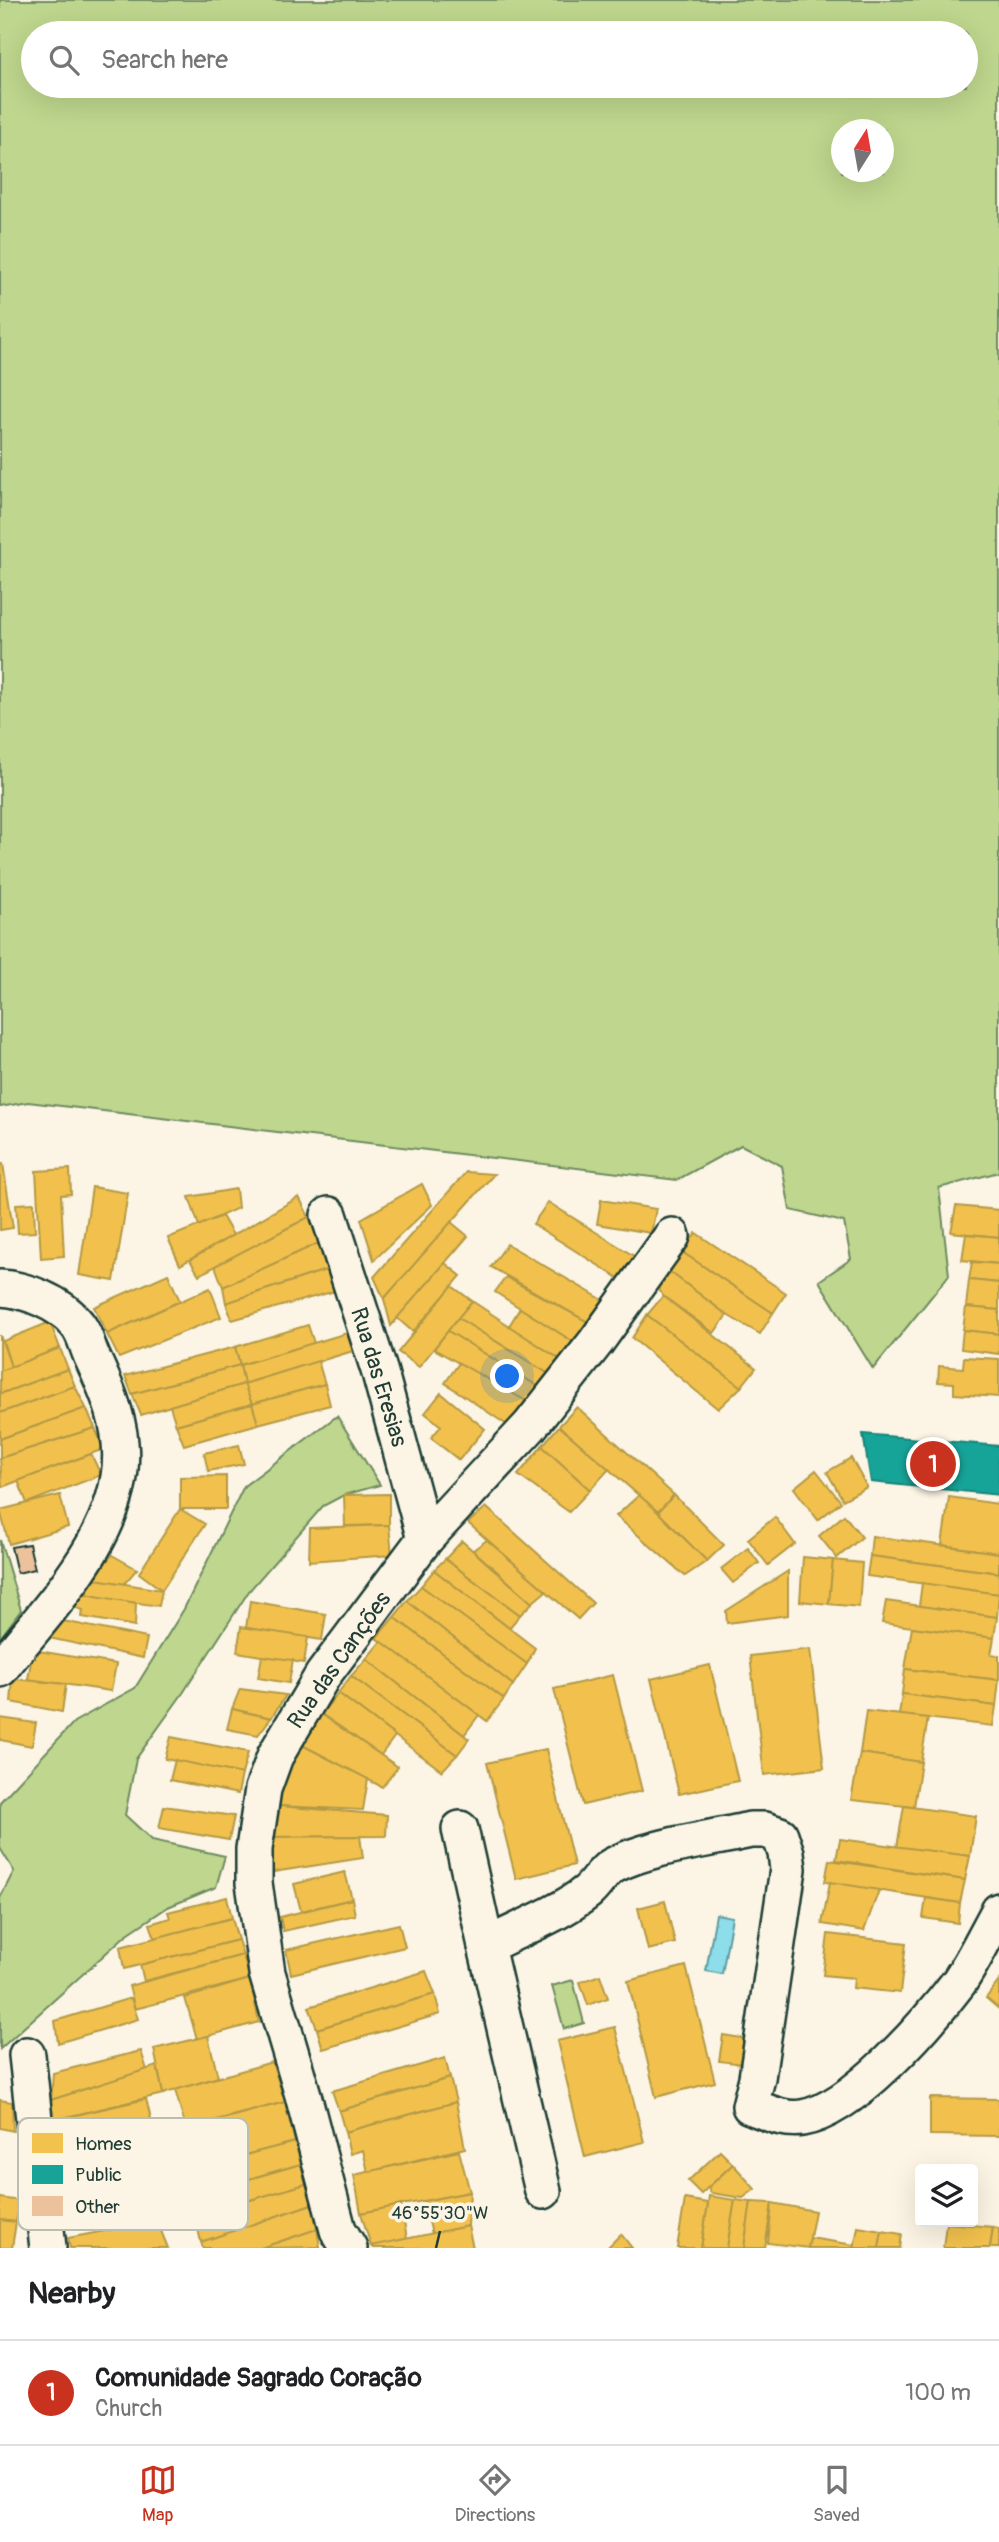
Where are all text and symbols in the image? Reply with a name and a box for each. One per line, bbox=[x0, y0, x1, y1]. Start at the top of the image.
search box bbox=[21, 21, 978, 98]
icon: search bbox=[45, 41, 83, 79]
text: Search here bbox=[101, 44, 228, 76]
north arrow bbox=[831, 119, 894, 182]
street label: Rua das Eresias bbox=[344, 1304, 414, 1450]
your location bbox=[490, 1359, 524, 1393]
pin: 1 bbox=[910, 1438, 956, 1490]
street label: Rua das Canções bbox=[281, 1586, 397, 1734]
legend bbox=[18, 2118, 248, 2230]
text: Homes bbox=[75, 2132, 132, 2156]
text: Public bbox=[75, 2163, 122, 2187]
map controls bbox=[915, 2164, 978, 2227]
button: layers bbox=[915, 2164, 978, 2227]
text: Other bbox=[75, 2195, 120, 2219]
text: 46°55'30"W bbox=[392, 2202, 488, 2225]
text: Nearby bbox=[28, 2275, 115, 2312]
text: Comunidade Sagrado Coração bbox=[95, 2362, 422, 2394]
text: 1 bbox=[47, 2378, 56, 2407]
text: 100 m bbox=[905, 2378, 971, 2407]
text: Church bbox=[95, 2394, 162, 2423]
tab: Map bbox=[139, 2461, 177, 2527]
tab: Directions bbox=[455, 2461, 535, 2527]
tab: Saved bbox=[813, 2461, 860, 2527]

